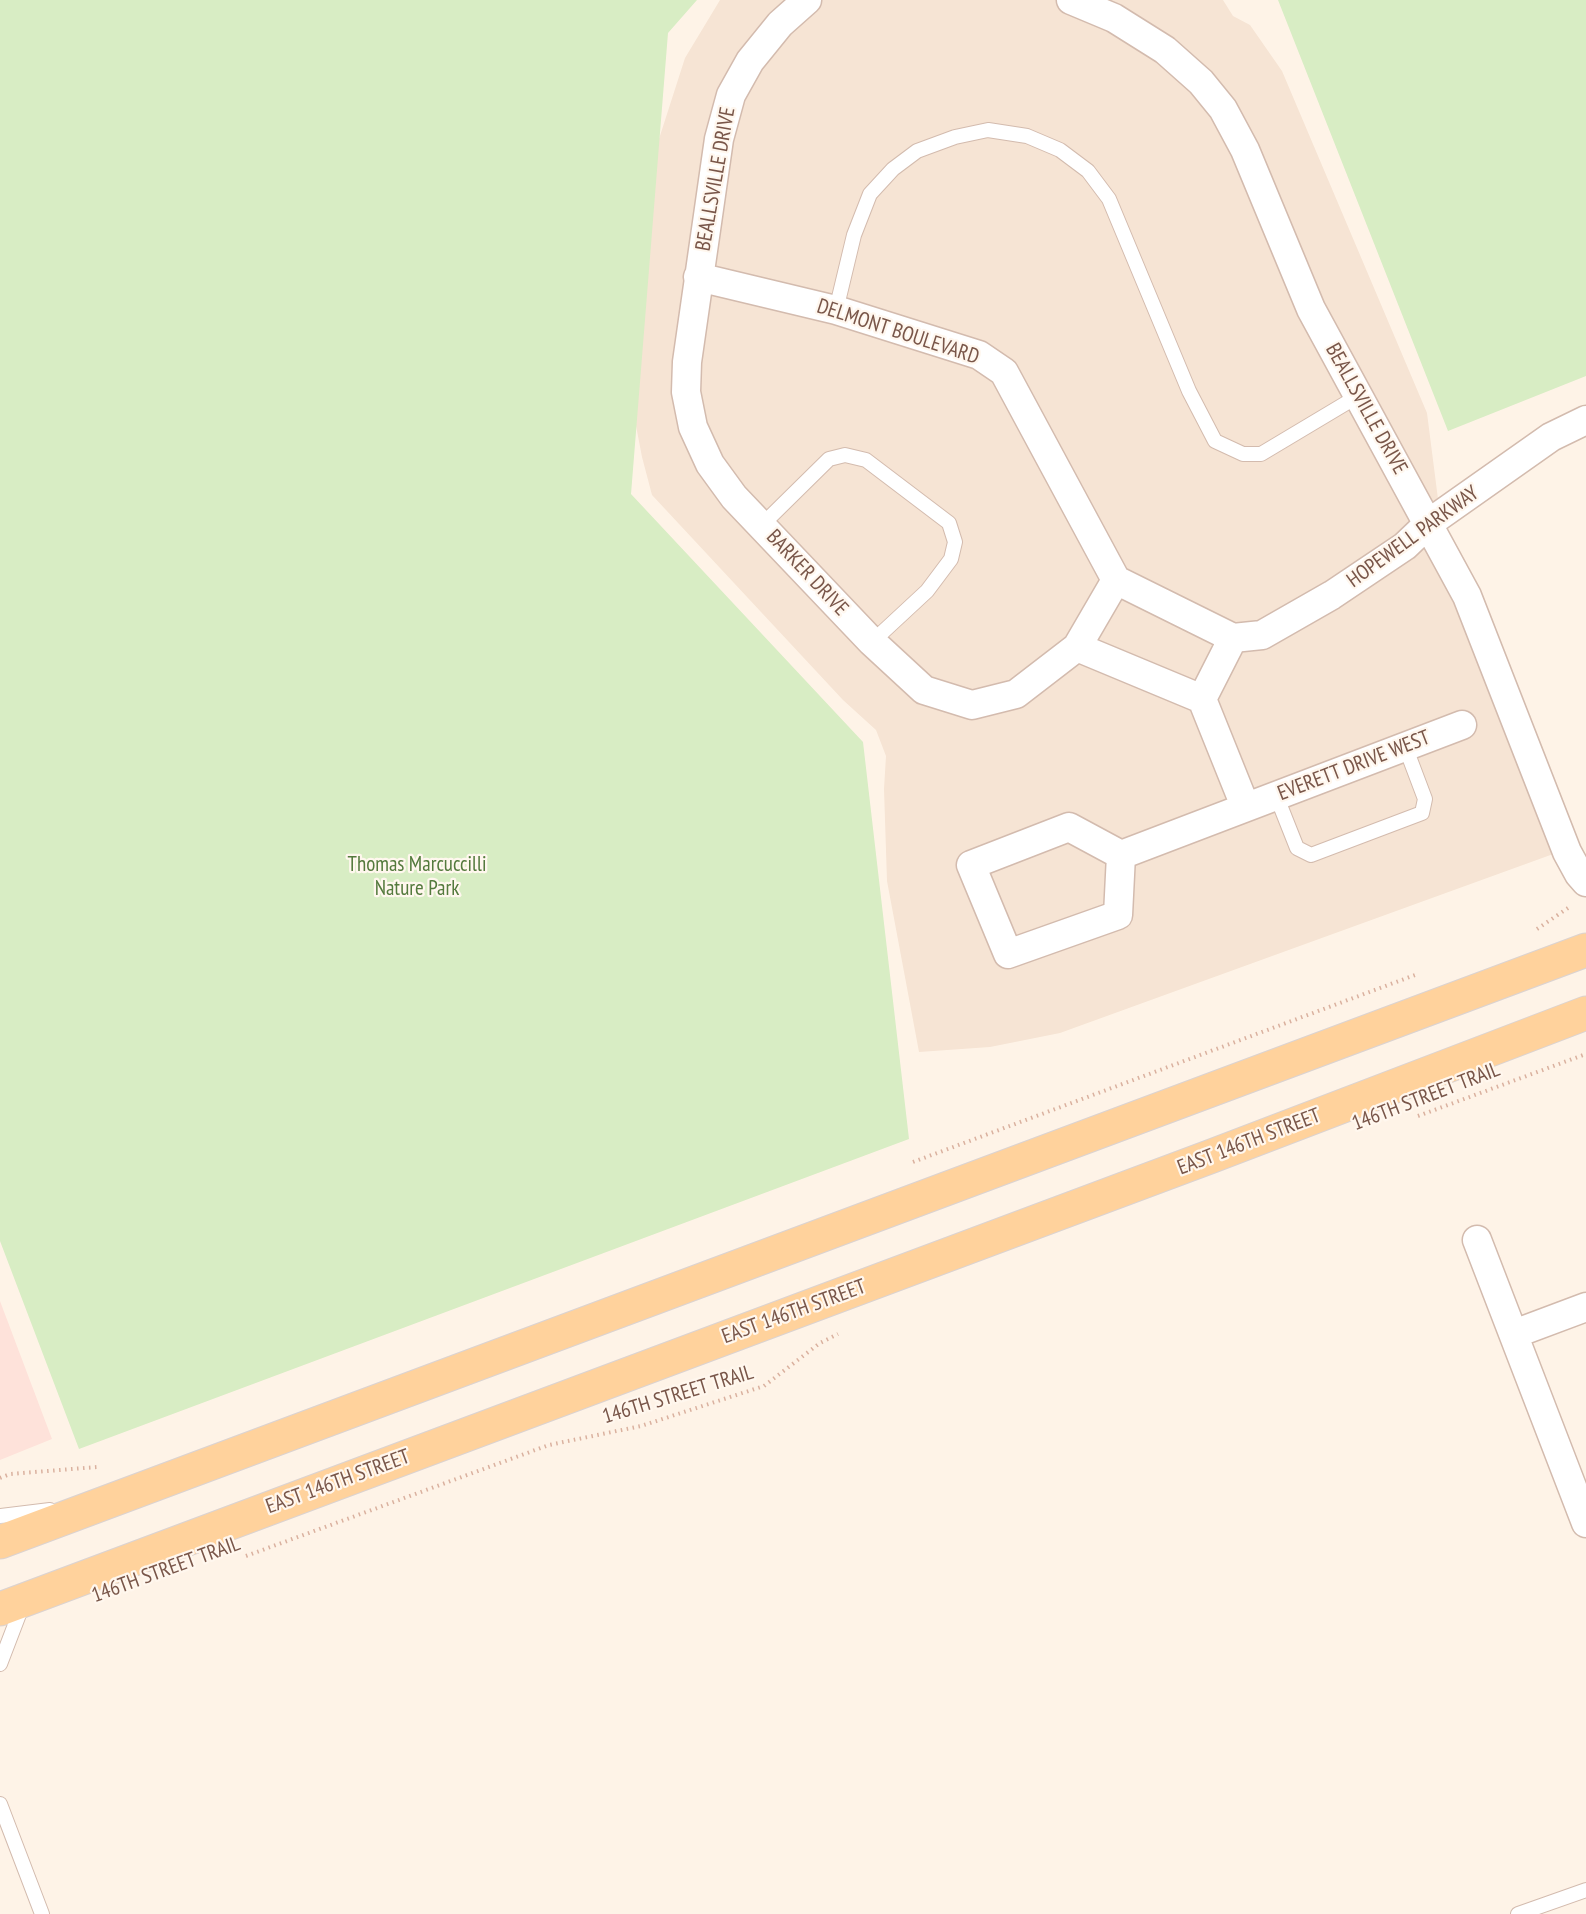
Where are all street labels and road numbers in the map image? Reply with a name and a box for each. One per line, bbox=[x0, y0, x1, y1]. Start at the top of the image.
street label: BEALLSVILLE DRIVE bbox=[691, 105, 741, 253]
street label: DELMONT BOULEVARD bbox=[814, 294, 982, 370]
street label: BEALLSVILLE DRIVE bbox=[1320, 339, 1412, 479]
street label: HOPEWELL PARKWAY bbox=[1342, 481, 1484, 593]
street label: BARKER DRIVE bbox=[761, 525, 853, 621]
street label: EVERETT DRIVE WEST bbox=[1274, 725, 1434, 807]
street label: 146TH STREET TRAIL bbox=[1349, 1057, 1503, 1137]
street label: EAST 146TH STREET bbox=[1174, 1103, 1324, 1181]
street label: EAST 146TH STREET bbox=[719, 1274, 869, 1350]
street label: 146TH STREET TRAIL bbox=[600, 1360, 756, 1430]
street label: EAST 146TH STREET bbox=[263, 1444, 413, 1520]
street label: 146TH STREET TRAIL bbox=[88, 1531, 244, 1609]

